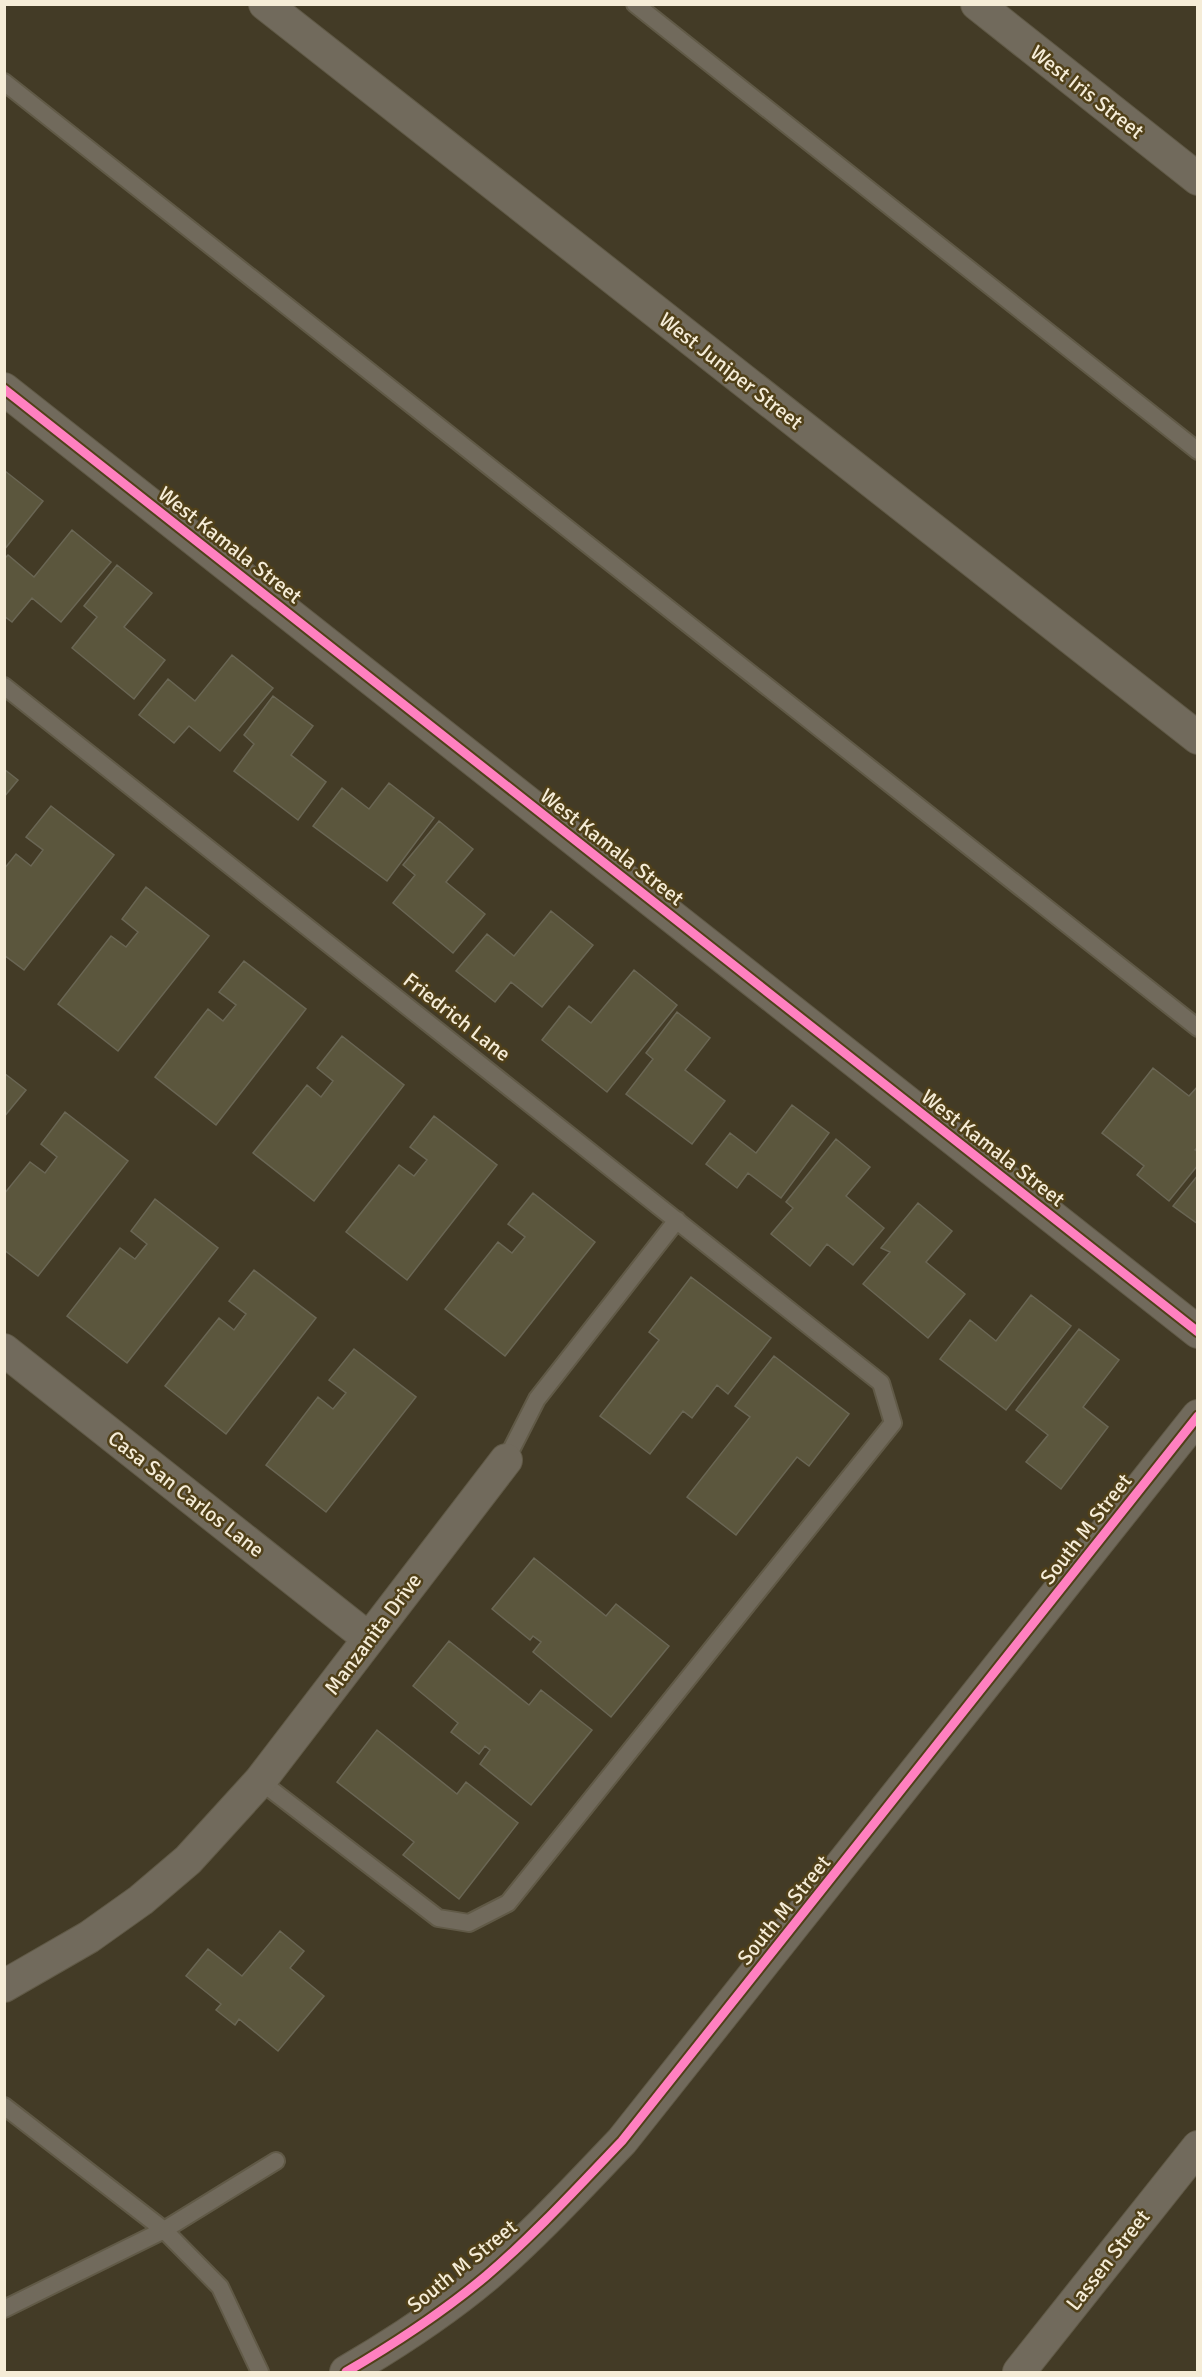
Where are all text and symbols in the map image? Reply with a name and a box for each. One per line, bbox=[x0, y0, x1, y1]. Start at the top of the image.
street label: West Iris Street bbox=[1025, 40, 1149, 144]
street label: West Juniper Street bbox=[654, 307, 808, 435]
street label: West Kamala Street bbox=[153, 481, 307, 609]
street label: West Kamala Street bbox=[535, 783, 689, 911]
street label: Friedrich Lane bbox=[398, 967, 516, 1067]
street label: West Kamala Street bbox=[916, 1084, 1070, 1212]
street label: Casa San Carlos Lane bbox=[103, 1425, 269, 1563]
street label: South M Street bbox=[1035, 1468, 1137, 1590]
street label: Manzanita Drive bbox=[319, 1568, 427, 1700]
street label: South M Street bbox=[732, 1850, 836, 1970]
street label: Lassen Street bbox=[1060, 2204, 1156, 2316]
street label: South M Street bbox=[402, 2214, 522, 2318]

